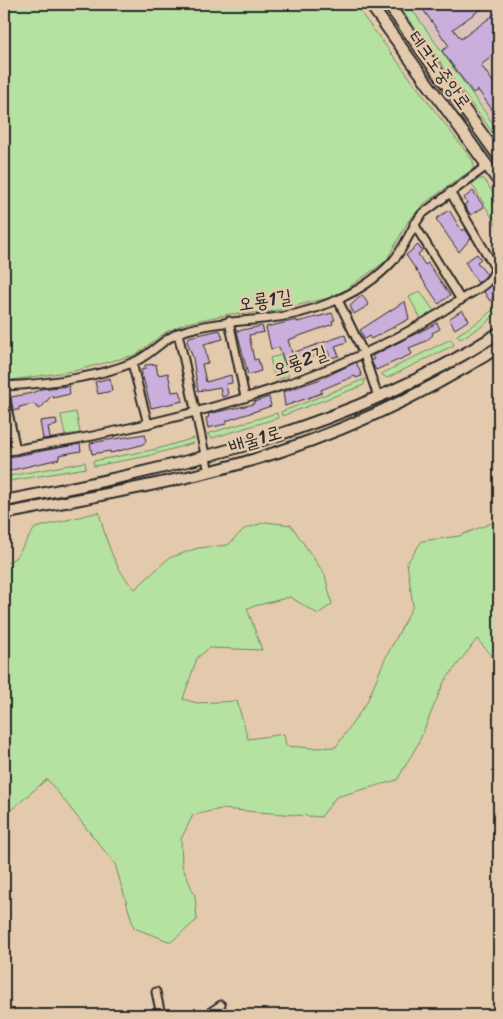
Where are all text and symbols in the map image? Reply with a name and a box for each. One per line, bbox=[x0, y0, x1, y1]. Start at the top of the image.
street label: 테크노중앙로 bbox=[400, 23, 480, 117]
street label: 오룡1길 bbox=[236, 279, 294, 321]
street label: 오룡2길 bbox=[268, 336, 332, 386]
street label: 배울1로 bbox=[224, 415, 286, 463]

